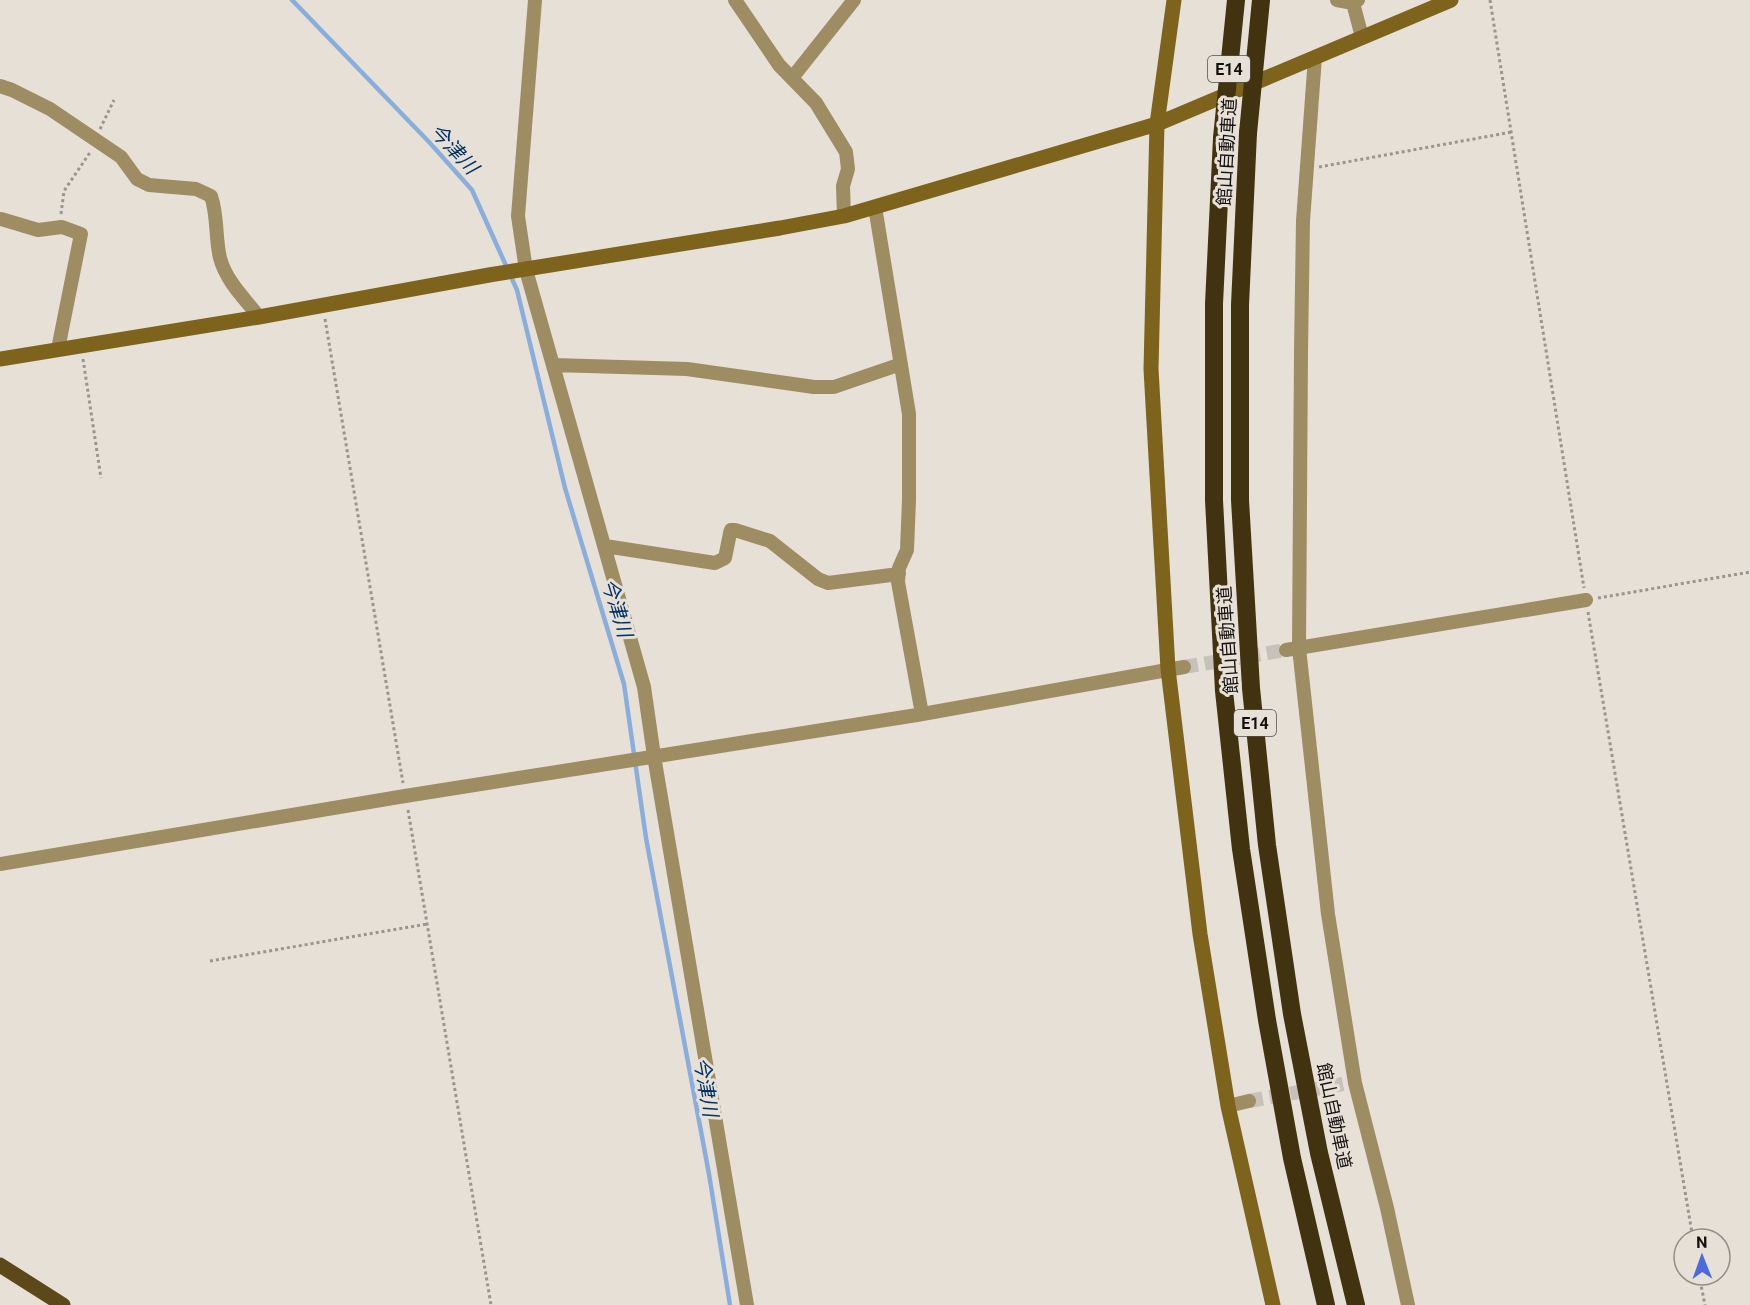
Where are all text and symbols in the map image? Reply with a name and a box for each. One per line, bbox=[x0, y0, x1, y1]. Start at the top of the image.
road number: E14 bbox=[1208, 56, 1250, 82]
street label: 館山自動車道 bbox=[1213, 97, 1240, 206]
water label: 今津川 bbox=[425, 119, 485, 181]
water label: 今津川 bbox=[597, 576, 638, 642]
street label: 館山自動車道 bbox=[1213, 585, 1242, 695]
road number: E14 bbox=[1234, 710, 1276, 736]
water label: 今津川 bbox=[689, 1055, 723, 1121]
street label: 館山自動車道 bbox=[1313, 1061, 1356, 1171]
north arrow bbox=[1672, 1227, 1732, 1287]
text: N bbox=[1696, 1233, 1708, 1252]

